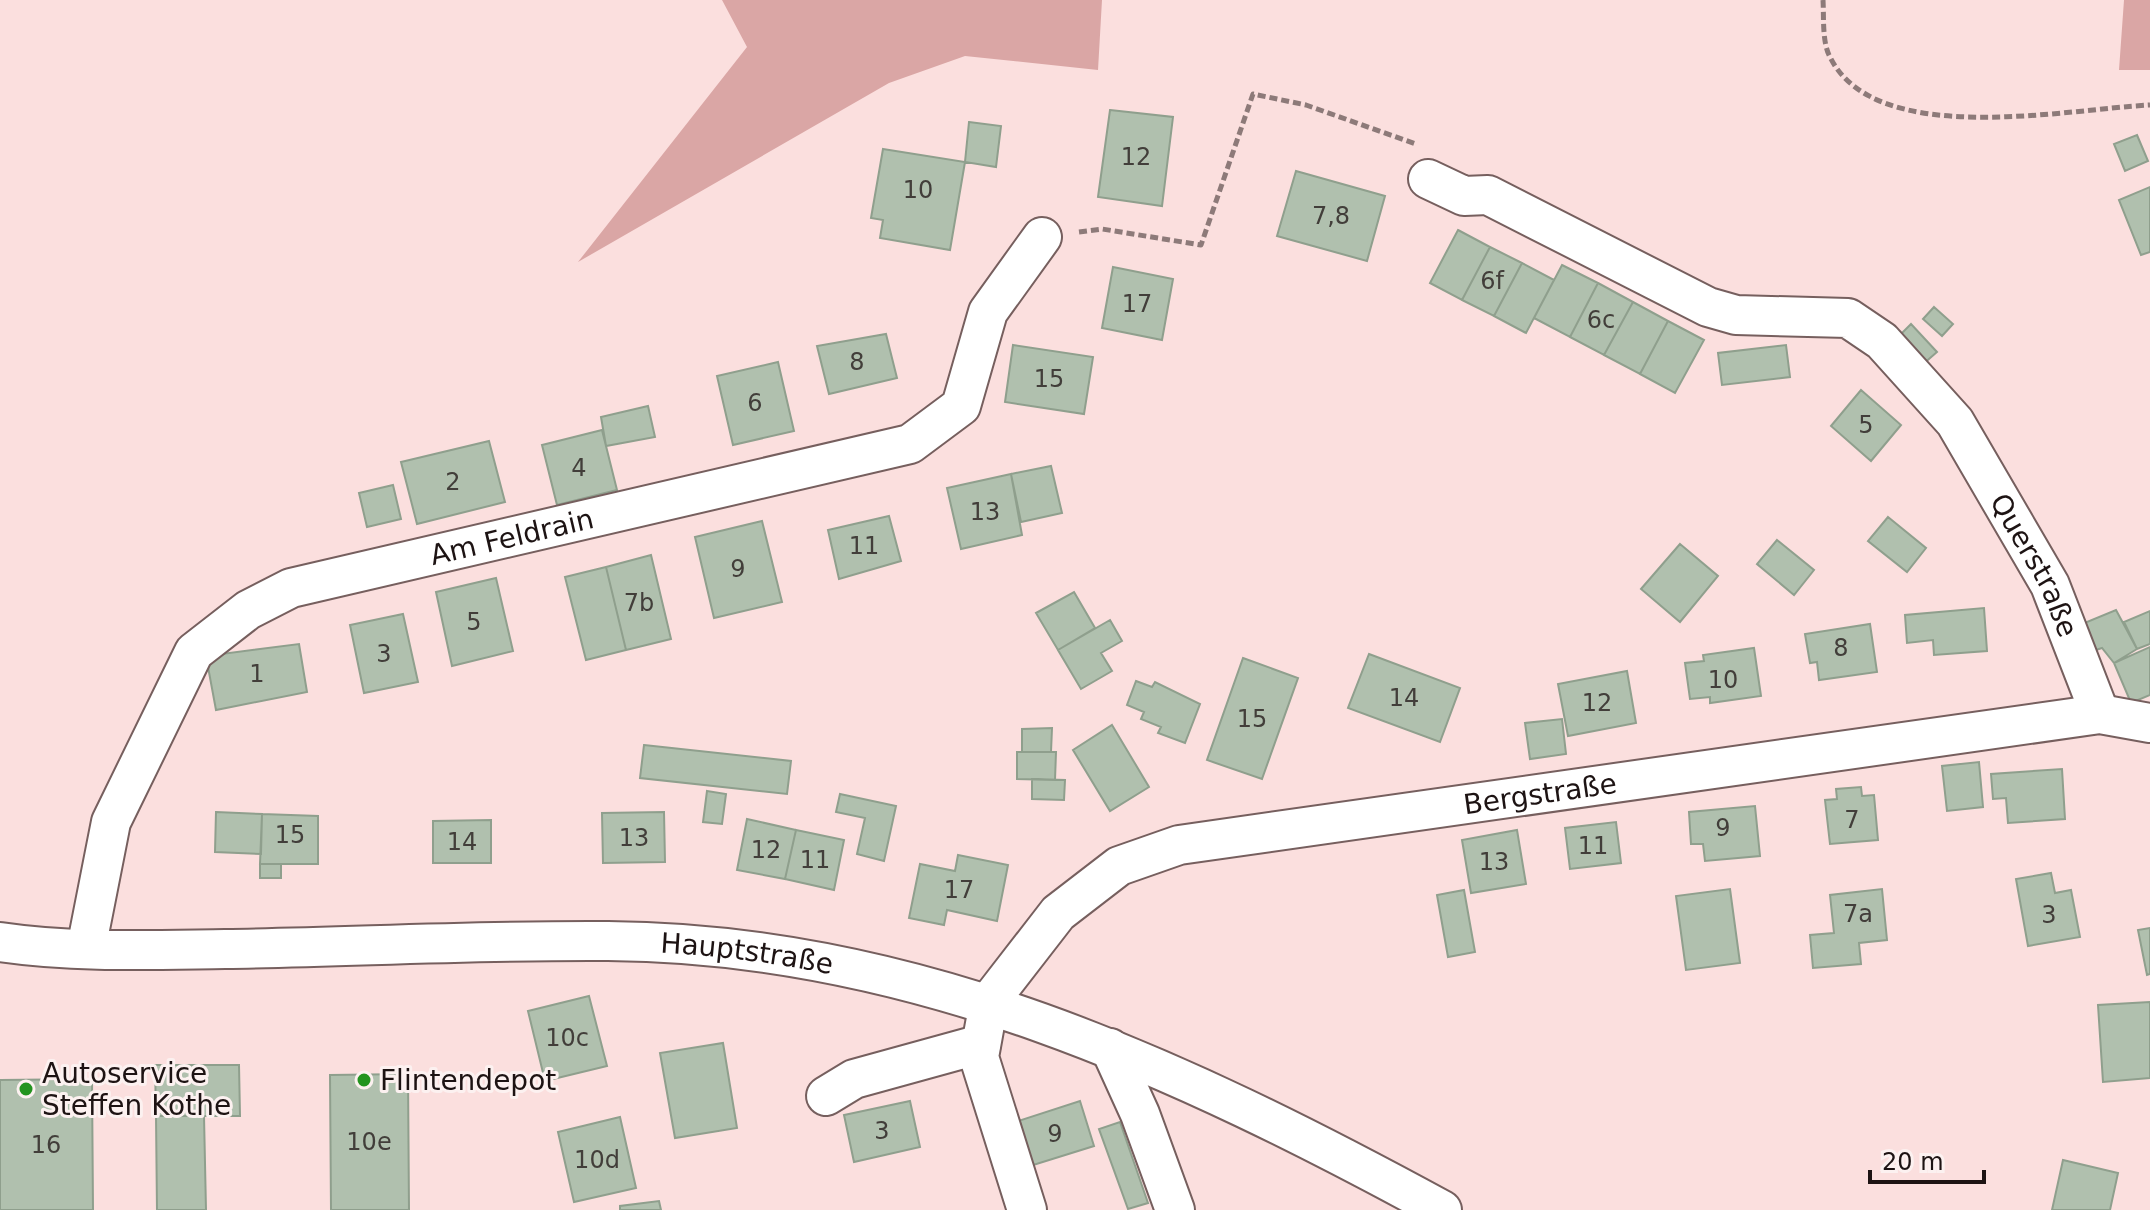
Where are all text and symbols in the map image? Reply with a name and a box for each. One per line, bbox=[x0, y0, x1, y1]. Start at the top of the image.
house number: 12 bbox=[1121, 143, 1151, 171]
house number: 10 bbox=[903, 176, 933, 204]
house number: 7,8 bbox=[1312, 202, 1350, 230]
house number: 6f bbox=[1480, 267, 1504, 295]
house number: 17 bbox=[1122, 290, 1152, 318]
house number: 6c bbox=[1587, 306, 1615, 334]
house number: 8 bbox=[849, 348, 865, 376]
house number: 15 bbox=[1034, 365, 1064, 393]
house number: 6 bbox=[747, 389, 763, 417]
house number: 5 bbox=[1858, 411, 1874, 439]
house number: 4 bbox=[571, 454, 587, 482]
house number: 2 bbox=[445, 468, 461, 496]
street label: Querstraße bbox=[1984, 487, 2085, 642]
house number: 13 bbox=[970, 498, 1000, 526]
street label: Am Feldrain bbox=[427, 502, 597, 572]
house number: 11 bbox=[849, 532, 879, 560]
house number: 9 bbox=[730, 555, 746, 583]
house number: 7b bbox=[624, 589, 654, 617]
house number: 5 bbox=[466, 608, 482, 636]
house number: 8 bbox=[1833, 634, 1849, 662]
house number: 3 bbox=[376, 640, 392, 668]
house number: 1 bbox=[249, 660, 265, 688]
house number: 10 bbox=[1708, 666, 1738, 694]
house number: 14 bbox=[1389, 684, 1419, 712]
house number: 12 bbox=[1582, 689, 1612, 717]
house number: 15 bbox=[1237, 705, 1267, 733]
street label: Bergstraße bbox=[1461, 766, 1619, 821]
house number: 7 bbox=[1844, 806, 1860, 834]
house number: 9 bbox=[1715, 814, 1731, 842]
house number: 15 bbox=[275, 821, 305, 849]
house number: 13 bbox=[619, 824, 649, 852]
house number: 14 bbox=[447, 828, 477, 856]
house number: 11 bbox=[1578, 832, 1608, 860]
house number: 12 bbox=[751, 836, 781, 864]
house number: 11 bbox=[800, 846, 830, 874]
house number: 13 bbox=[1479, 848, 1509, 876]
house number: 17 bbox=[944, 876, 974, 904]
house number: 7a bbox=[1843, 900, 1873, 928]
house number: 3 bbox=[2041, 901, 2057, 929]
street label: Hauptstraße bbox=[660, 926, 836, 981]
house number: 10c bbox=[545, 1024, 589, 1052]
place label: Autoservice Steffen Kothe bbox=[42, 1057, 231, 1122]
place label: Flintendepot bbox=[380, 1064, 556, 1097]
marker: Flintendepot bbox=[355, 1071, 373, 1089]
marker: Autoservice Steffen Kothe bbox=[17, 1080, 35, 1098]
house number: 3 bbox=[874, 1117, 890, 1145]
house number: 9 bbox=[1047, 1120, 1063, 1148]
house number: 10e bbox=[346, 1128, 392, 1156]
house number: 16 bbox=[31, 1131, 61, 1159]
scale bar bbox=[1870, 1134, 1984, 1184]
house number: 10d bbox=[574, 1146, 620, 1174]
text: 20 m bbox=[1882, 1148, 1944, 1176]

